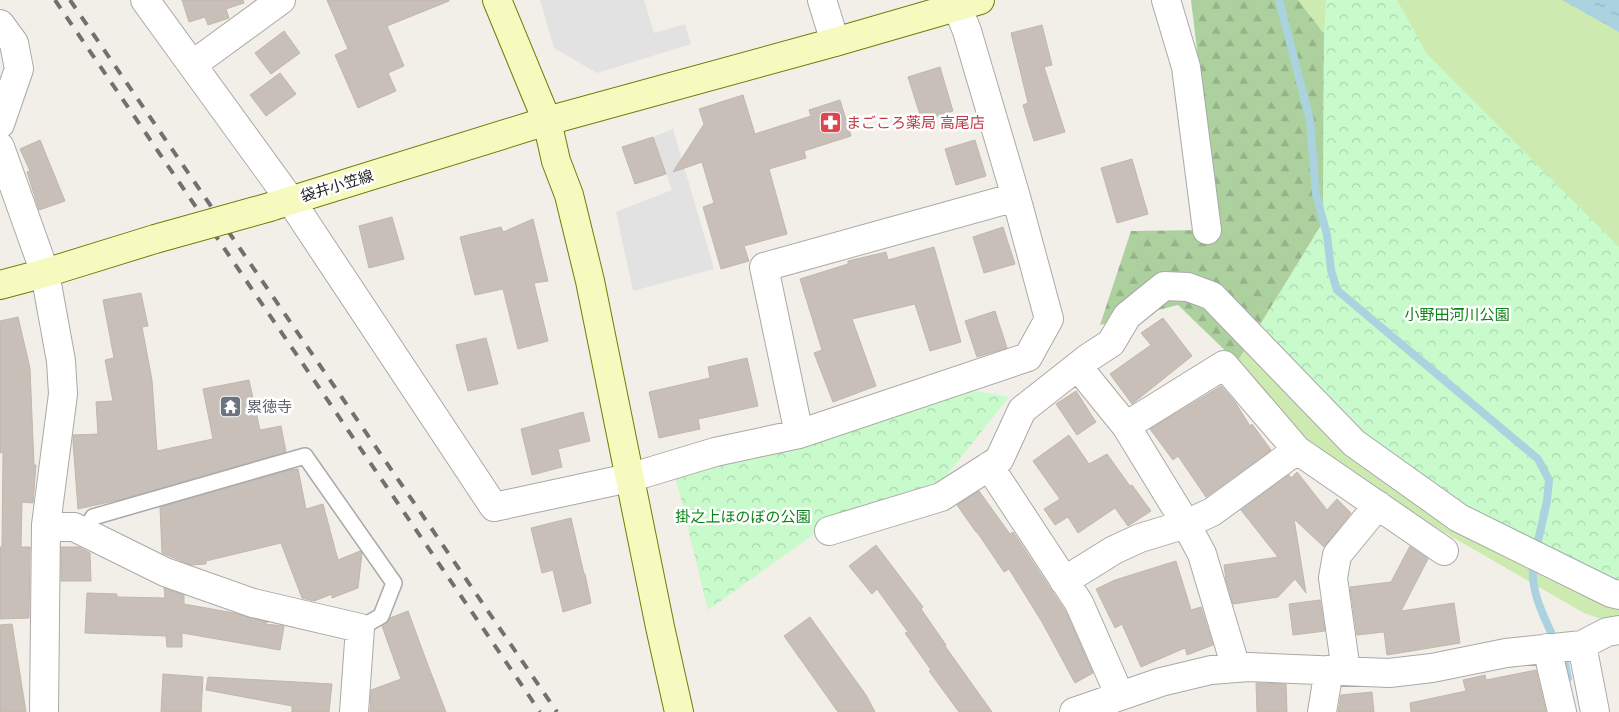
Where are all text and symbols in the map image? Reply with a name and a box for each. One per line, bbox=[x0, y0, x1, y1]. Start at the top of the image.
pharmacy icon: まごころ薬局 高尾店 bbox=[818, 111, 842, 135]
place label: まごころ薬局 高尾店 bbox=[846, 113, 985, 133]
street label: 袋井小笠線 bbox=[298, 165, 376, 207]
park label: 小野田河川公園 bbox=[1404, 305, 1510, 325]
temple icon: 累徳寺 bbox=[219, 395, 243, 419]
place label: 累徳寺 bbox=[247, 397, 292, 417]
park label: 掛之上ほのぼの公園 bbox=[675, 507, 811, 527]

